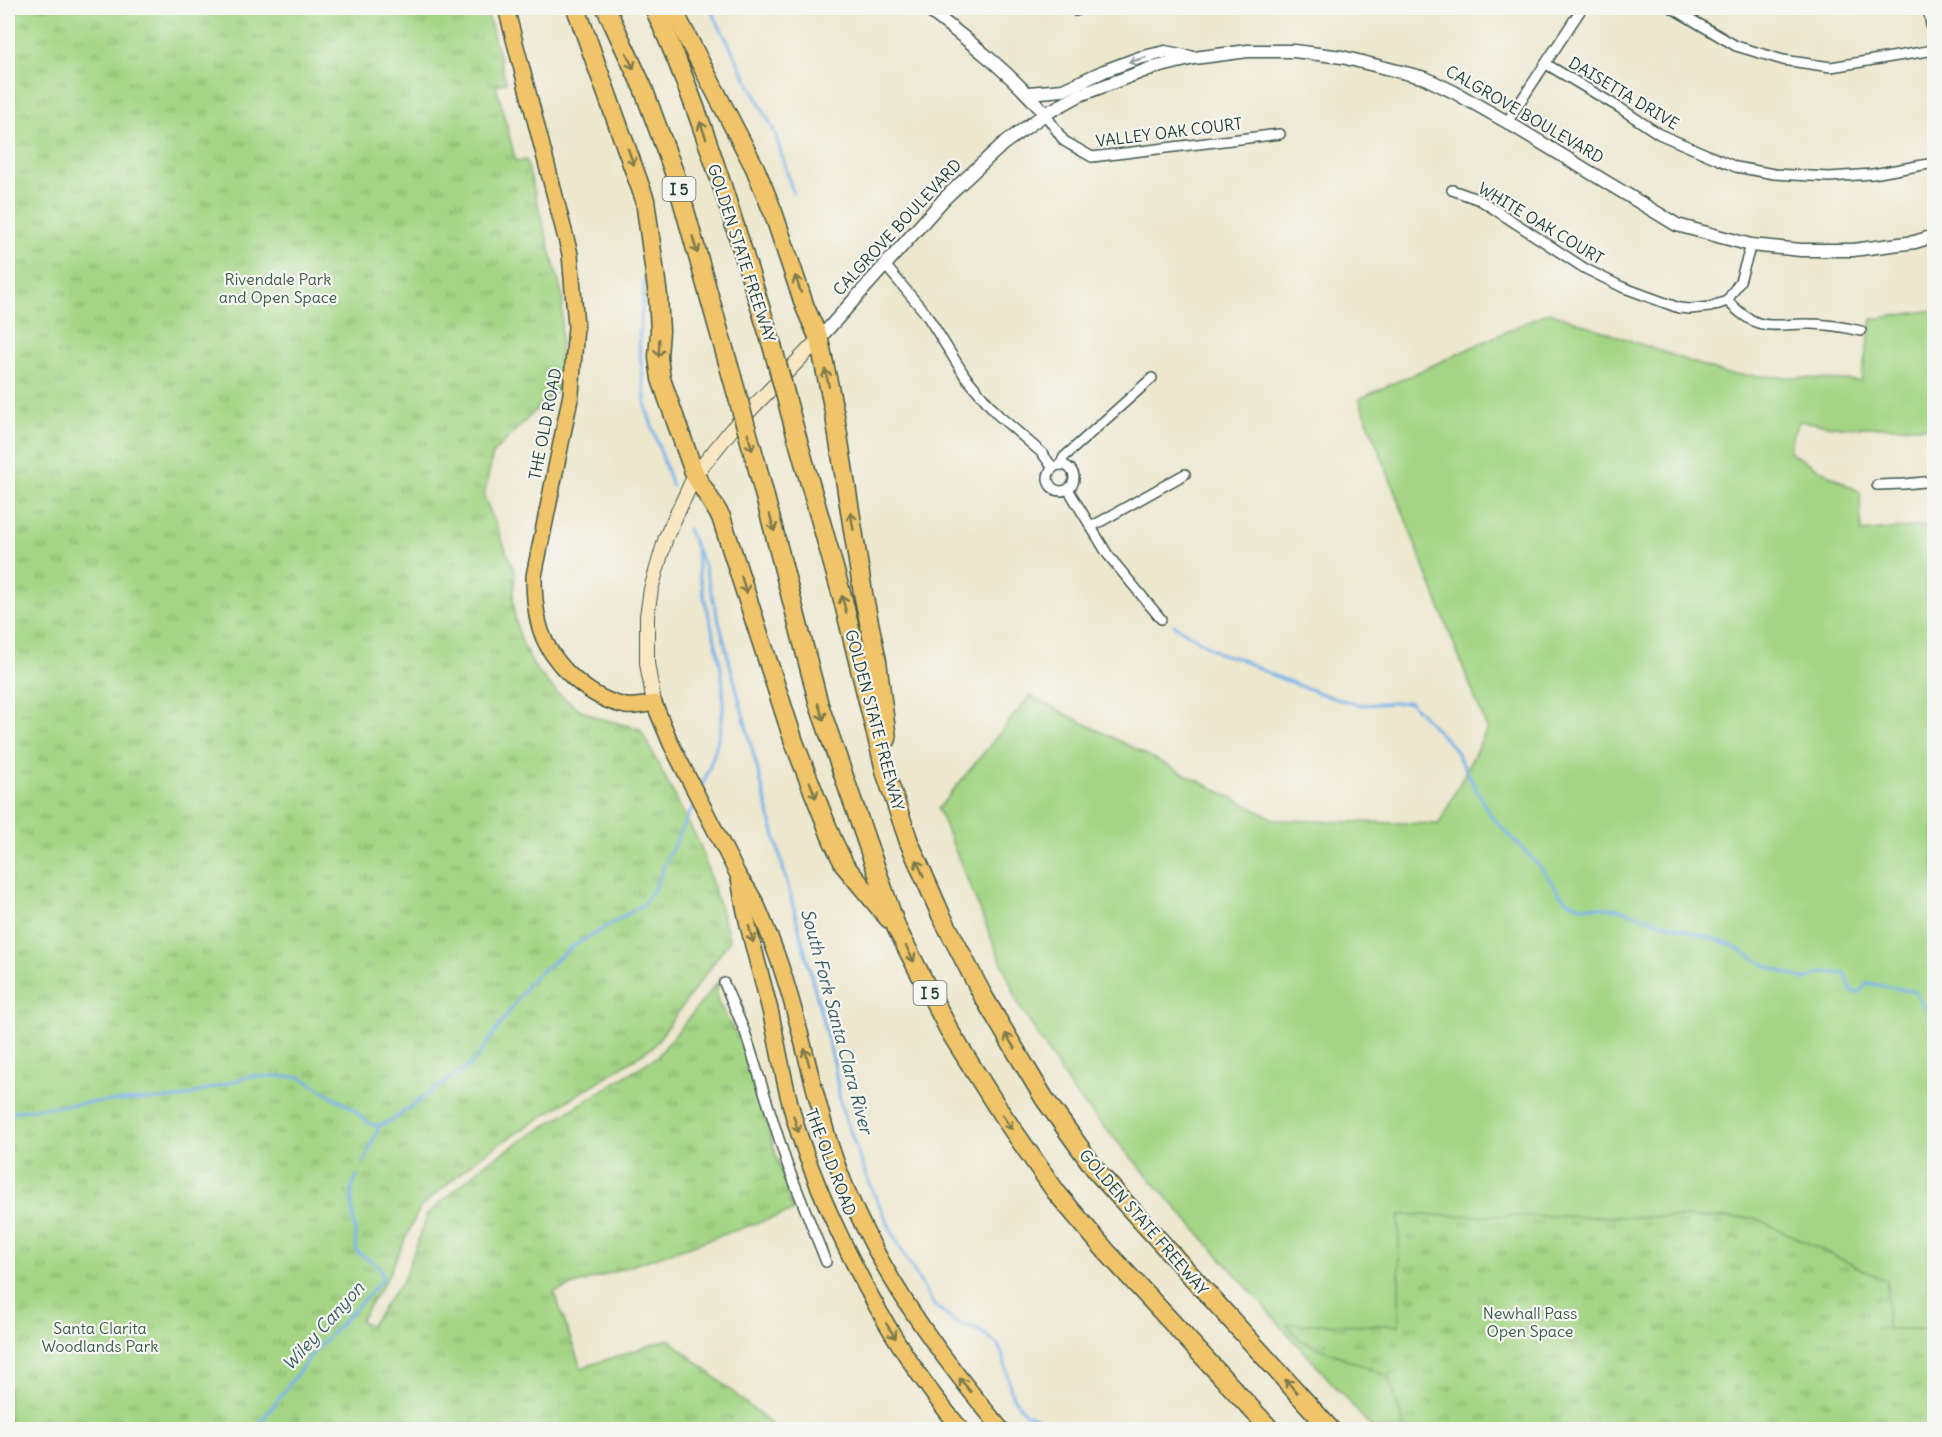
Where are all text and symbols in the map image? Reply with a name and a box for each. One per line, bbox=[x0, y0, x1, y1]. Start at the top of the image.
one-way arrow bbox=[625, 51, 637, 69]
street label: DAISETTA DRIVE bbox=[1565, 52, 1683, 134]
one-way arrow bbox=[1128, 55, 1147, 66]
street label: CALGROVE BOULEVARD bbox=[1442, 61, 1608, 167]
street label: VALLEY OAK COURT bbox=[1095, 113, 1243, 151]
one-way arrow bbox=[696, 121, 707, 140]
one-way arrow bbox=[626, 147, 637, 165]
street label: CALGROVE BOULEVARD bbox=[829, 155, 965, 299]
street label: GOLDEN STATE FREEWAY bbox=[704, 161, 780, 345]
road number: I 5 bbox=[662, 177, 696, 201]
street label: WHITE OAK COURT bbox=[1475, 178, 1607, 268]
one-way arrow bbox=[690, 235, 701, 254]
park label: Rivendale Park and Open Space bbox=[219, 269, 337, 307]
one-way arrow bbox=[791, 275, 802, 294]
one-way arrow bbox=[653, 338, 665, 358]
street label: THE OLD ROAD bbox=[524, 366, 566, 482]
one-way arrow bbox=[821, 368, 833, 387]
one-way arrow bbox=[745, 432, 756, 451]
one-way arrow bbox=[846, 511, 857, 531]
one-way arrow bbox=[766, 513, 778, 532]
one-way arrow bbox=[739, 575, 750, 594]
one-way arrow bbox=[838, 595, 850, 614]
street label: GOLDEN STATE FREEWAY bbox=[841, 627, 909, 813]
one-way arrow bbox=[817, 702, 828, 721]
one-way arrow bbox=[808, 780, 819, 798]
one-way arrow bbox=[914, 859, 926, 877]
water label: South Fork Santa Clara River bbox=[796, 906, 879, 1139]
one-way arrow bbox=[746, 924, 757, 943]
one-way arrow bbox=[905, 944, 916, 962]
road number: I 5 bbox=[914, 981, 946, 1005]
one-way arrow bbox=[1003, 1033, 1015, 1050]
one-way arrow bbox=[800, 1048, 812, 1067]
street label: THE OLD ROAD bbox=[801, 1105, 861, 1219]
one-way arrow bbox=[791, 1114, 802, 1133]
one-way arrow bbox=[1001, 1114, 1013, 1130]
street label: GOLDEN STATE FREEWAY bbox=[1075, 1145, 1213, 1299]
water label: Wiley Canyon bbox=[277, 1276, 369, 1375]
park label: Newhall Pass Open Space bbox=[1483, 1303, 1577, 1341]
park label: Santa Clarita Woodlands Park bbox=[42, 1318, 158, 1356]
one-way arrow bbox=[885, 1322, 897, 1339]
one-way arrow bbox=[958, 1378, 972, 1393]
one-way arrow bbox=[1284, 1379, 1298, 1394]

